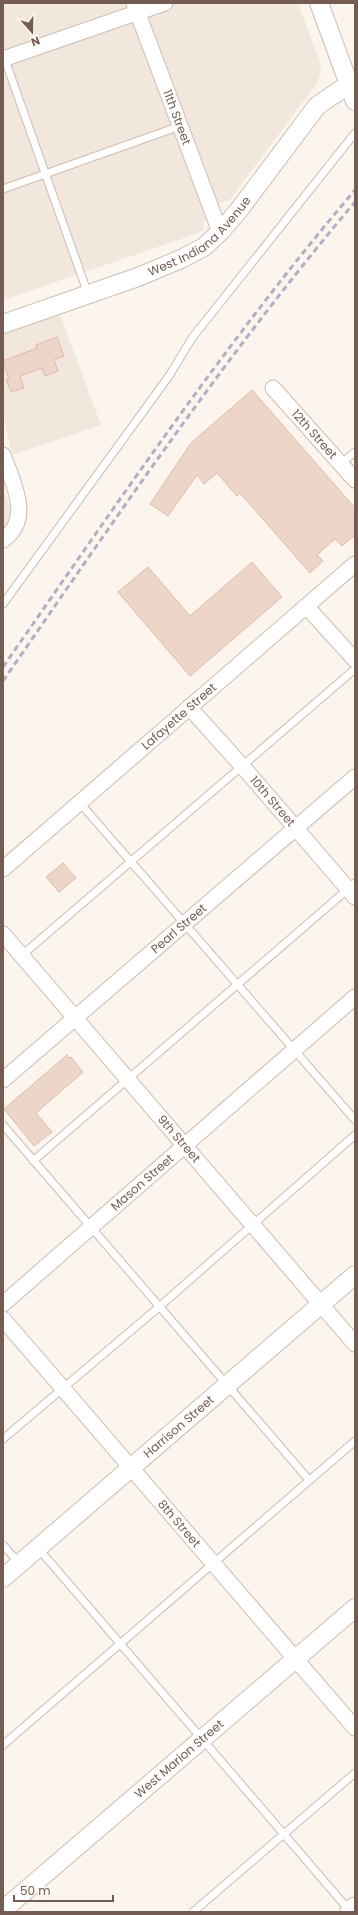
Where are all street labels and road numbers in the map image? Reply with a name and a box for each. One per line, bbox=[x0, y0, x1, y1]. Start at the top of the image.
street label: 11th Street bbox=[159, 87, 196, 147]
street label: West Indiana Avenue bbox=[145, 193, 254, 280]
street label: 12th Street bbox=[288, 405, 341, 462]
street label: Lafayette Street bbox=[138, 679, 220, 753]
street label: 10th Street bbox=[246, 772, 300, 830]
street label: Pearl Street bbox=[147, 900, 210, 957]
street label: 9th Street bbox=[154, 1111, 205, 1166]
street label: Mason Street bbox=[107, 1150, 177, 1214]
street label: Harrison Street bbox=[139, 1391, 218, 1462]
street label: 8th Street bbox=[154, 1496, 205, 1551]
street label: West Marion Street bbox=[130, 1715, 227, 1802]

